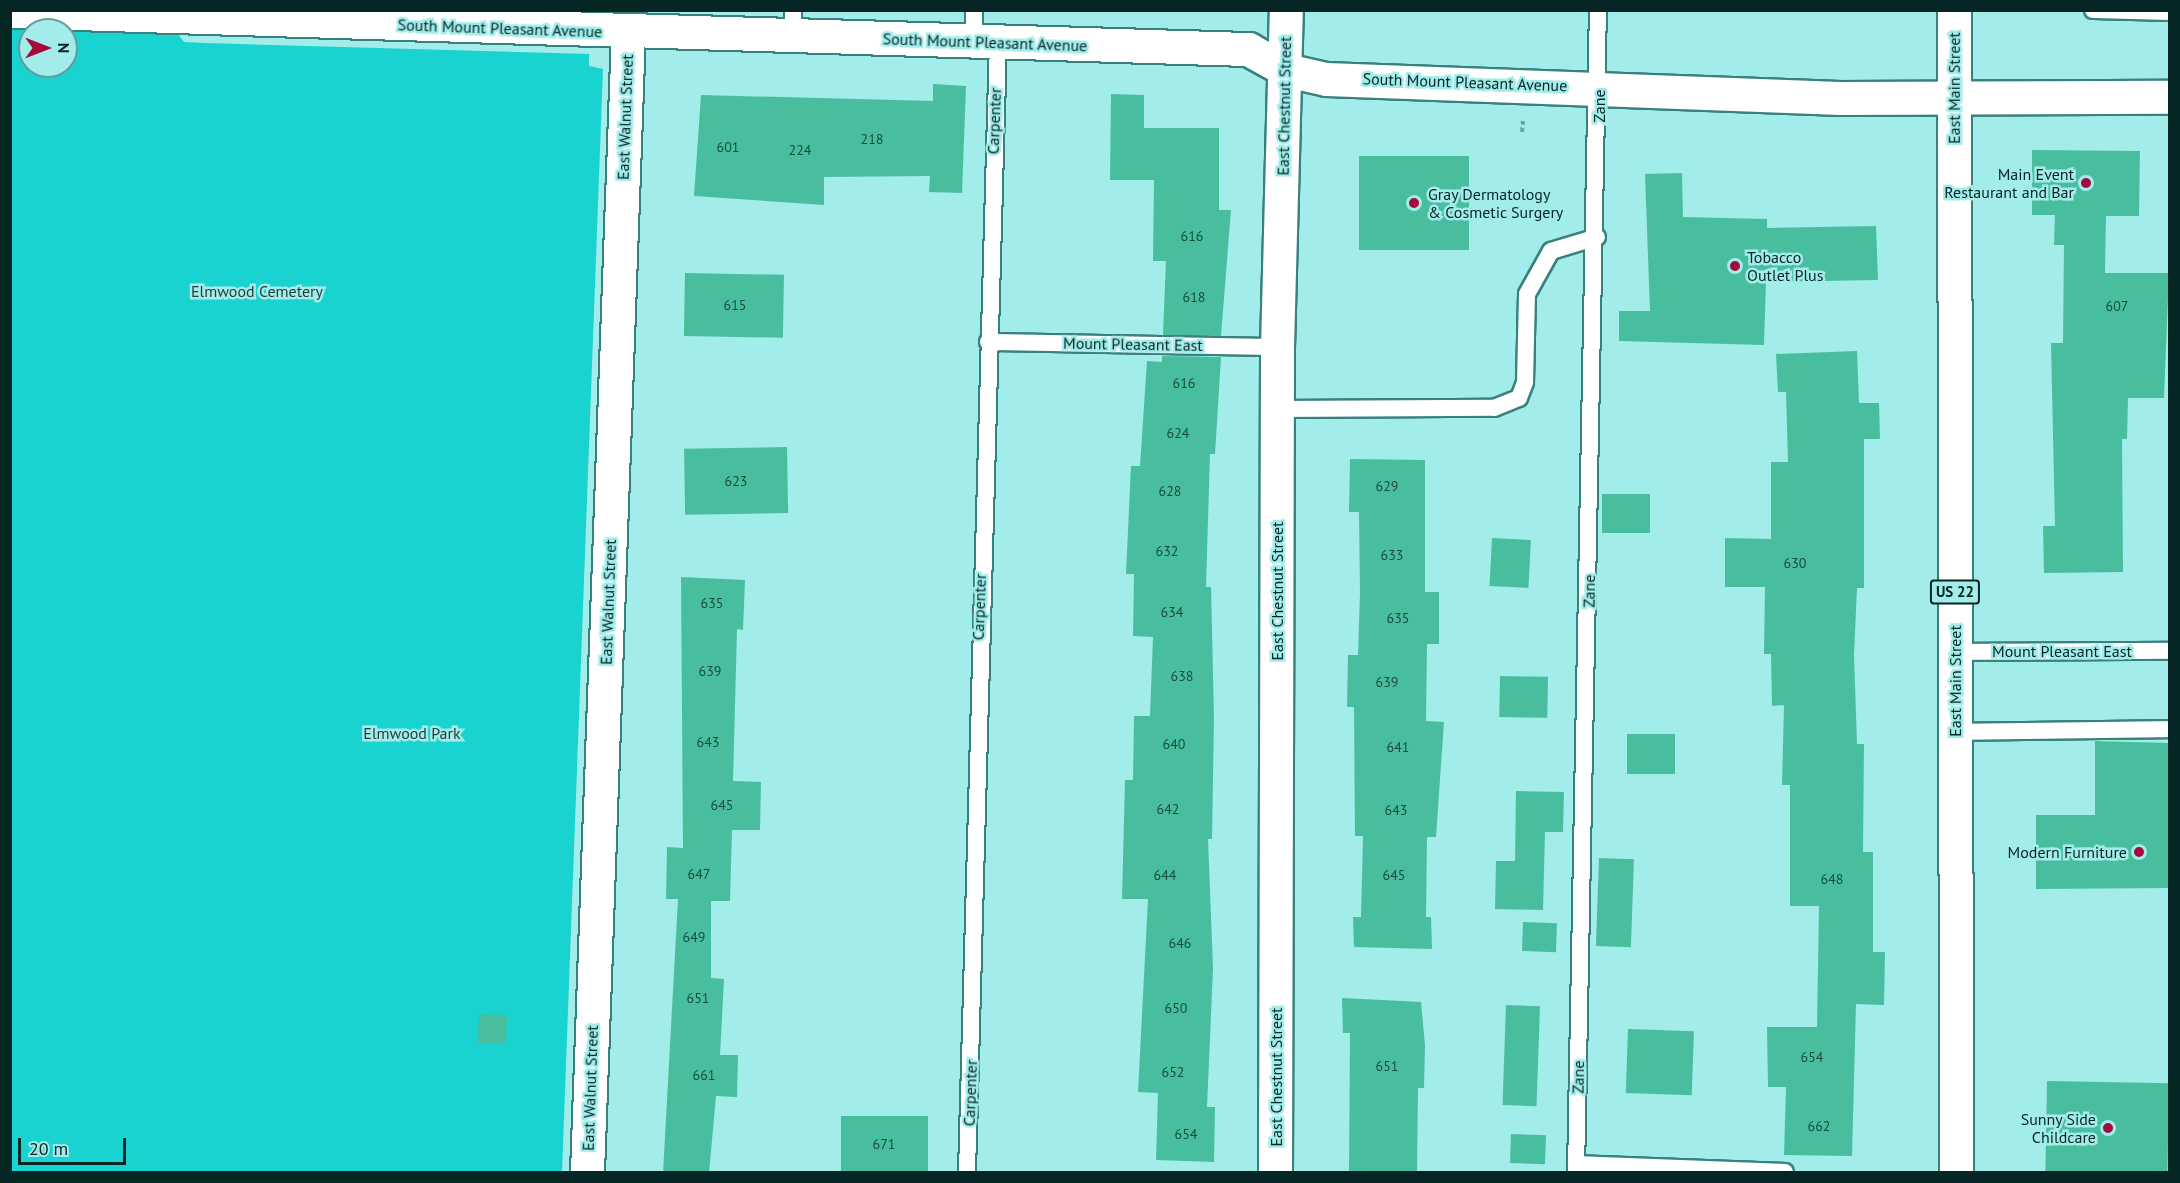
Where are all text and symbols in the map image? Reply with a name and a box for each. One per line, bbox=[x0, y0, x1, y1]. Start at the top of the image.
street label: South Mount Pleasant Avenue bbox=[397, 15, 603, 41]
north arrow bbox=[18, 18, 78, 78]
street label: South Mount Pleasant Avenue bbox=[882, 29, 1088, 55]
street label: East Main Street bbox=[1944, 32, 1964, 144]
street label: East Chestnut Street bbox=[1273, 36, 1295, 176]
text: N bbox=[54, 43, 74, 53]
street label: East Walnut Street bbox=[613, 54, 637, 180]
street label: South Mount Pleasant Avenue bbox=[1362, 69, 1568, 95]
street label: Carpenter bbox=[983, 87, 1005, 155]
street label: Zane bbox=[1589, 89, 1609, 123]
house number: 218 bbox=[861, 131, 883, 147]
house number: 601 bbox=[717, 139, 739, 155]
house number: 224 bbox=[789, 142, 811, 158]
place label: Main Event Restaurant and Bar bbox=[1944, 164, 2074, 202]
marker: Main Event Restaurant and Bar bbox=[2079, 176, 2093, 190]
place label: Gray Dermatology & Cosmetic Surgery bbox=[1428, 184, 1564, 222]
marker: Gray Dermatology & Cosmetic Surgery bbox=[1405, 194, 1423, 212]
house number: 616 bbox=[1181, 228, 1203, 244]
place label: Tobacco Outlet Plus bbox=[1747, 247, 1823, 285]
marker: Tobacco Outlet Plus bbox=[1728, 259, 1742, 273]
park label: Elmwood Cemetery bbox=[191, 281, 323, 301]
house number: 618 bbox=[1183, 289, 1205, 305]
house number: 615 bbox=[724, 297, 746, 313]
house number: 607 bbox=[2106, 298, 2128, 314]
street label: Mount Pleasant East bbox=[1063, 333, 1203, 355]
house number: 616 bbox=[1173, 375, 1195, 391]
house number: 624 bbox=[1167, 425, 1189, 441]
house number: 623 bbox=[725, 473, 747, 489]
house number: 629 bbox=[1376, 478, 1398, 494]
house number: 628 bbox=[1159, 483, 1181, 499]
street label: East Chestnut Street bbox=[1267, 521, 1287, 661]
street label: East Walnut Street bbox=[596, 539, 620, 665]
house number: 632 bbox=[1156, 543, 1178, 559]
house number: 633 bbox=[1381, 547, 1403, 563]
house number: 630 bbox=[1784, 555, 1806, 571]
street label: Carpenter bbox=[968, 573, 990, 641]
street label: Zane bbox=[1579, 574, 1599, 608]
road number: US 22 bbox=[1930, 580, 1980, 604]
house number: 635 bbox=[701, 595, 723, 611]
house number: 634 bbox=[1161, 604, 1183, 620]
house number: 635 bbox=[1387, 610, 1409, 626]
street label: East Main Street bbox=[1945, 625, 1965, 737]
street label: Mount Pleasant East bbox=[1992, 641, 2132, 661]
house number: 639 bbox=[699, 663, 721, 679]
house number: 638 bbox=[1171, 668, 1193, 684]
house number: 639 bbox=[1376, 674, 1398, 690]
park label: Elmwood Park bbox=[363, 723, 461, 743]
house number: 643 bbox=[697, 734, 719, 750]
house number: 640 bbox=[1163, 736, 1185, 752]
house number: 641 bbox=[1387, 739, 1409, 755]
house number: 645 bbox=[711, 797, 733, 813]
house number: 642 bbox=[1157, 801, 1179, 817]
house number: 643 bbox=[1385, 802, 1407, 818]
place label: Modern Furniture bbox=[2008, 842, 2127, 862]
marker: Modern Furniture bbox=[2132, 845, 2146, 859]
house number: 647 bbox=[688, 866, 710, 882]
house number: 644 bbox=[1154, 867, 1176, 883]
house number: 645 bbox=[1383, 867, 1405, 883]
house number: 648 bbox=[1821, 871, 1843, 887]
house number: 649 bbox=[683, 929, 705, 945]
house number: 646 bbox=[1169, 935, 1191, 951]
house number: 651 bbox=[687, 990, 709, 1006]
house number: 650 bbox=[1165, 1000, 1187, 1016]
street label: East Chestnut Street bbox=[1266, 1007, 1286, 1147]
street label: East Walnut Street bbox=[578, 1025, 602, 1151]
house number: 654 bbox=[1801, 1049, 1823, 1065]
house number: 651 bbox=[1376, 1058, 1398, 1074]
street label: Carpenter bbox=[959, 1059, 981, 1127]
street label: Zane bbox=[1568, 1060, 1588, 1094]
house number: 652 bbox=[1162, 1064, 1184, 1080]
house number: 661 bbox=[693, 1067, 715, 1083]
place label: Sunny Side Childcare bbox=[2020, 1109, 2096, 1147]
house number: 662 bbox=[1808, 1118, 1830, 1134]
marker: Sunny Side Childcare bbox=[2101, 1121, 2115, 1135]
scale bar bbox=[21, 1126, 129, 1164]
house number: 654 bbox=[1175, 1126, 1197, 1142]
house number: 671 bbox=[873, 1136, 895, 1152]
text: 20 m bbox=[29, 1137, 68, 1160]

